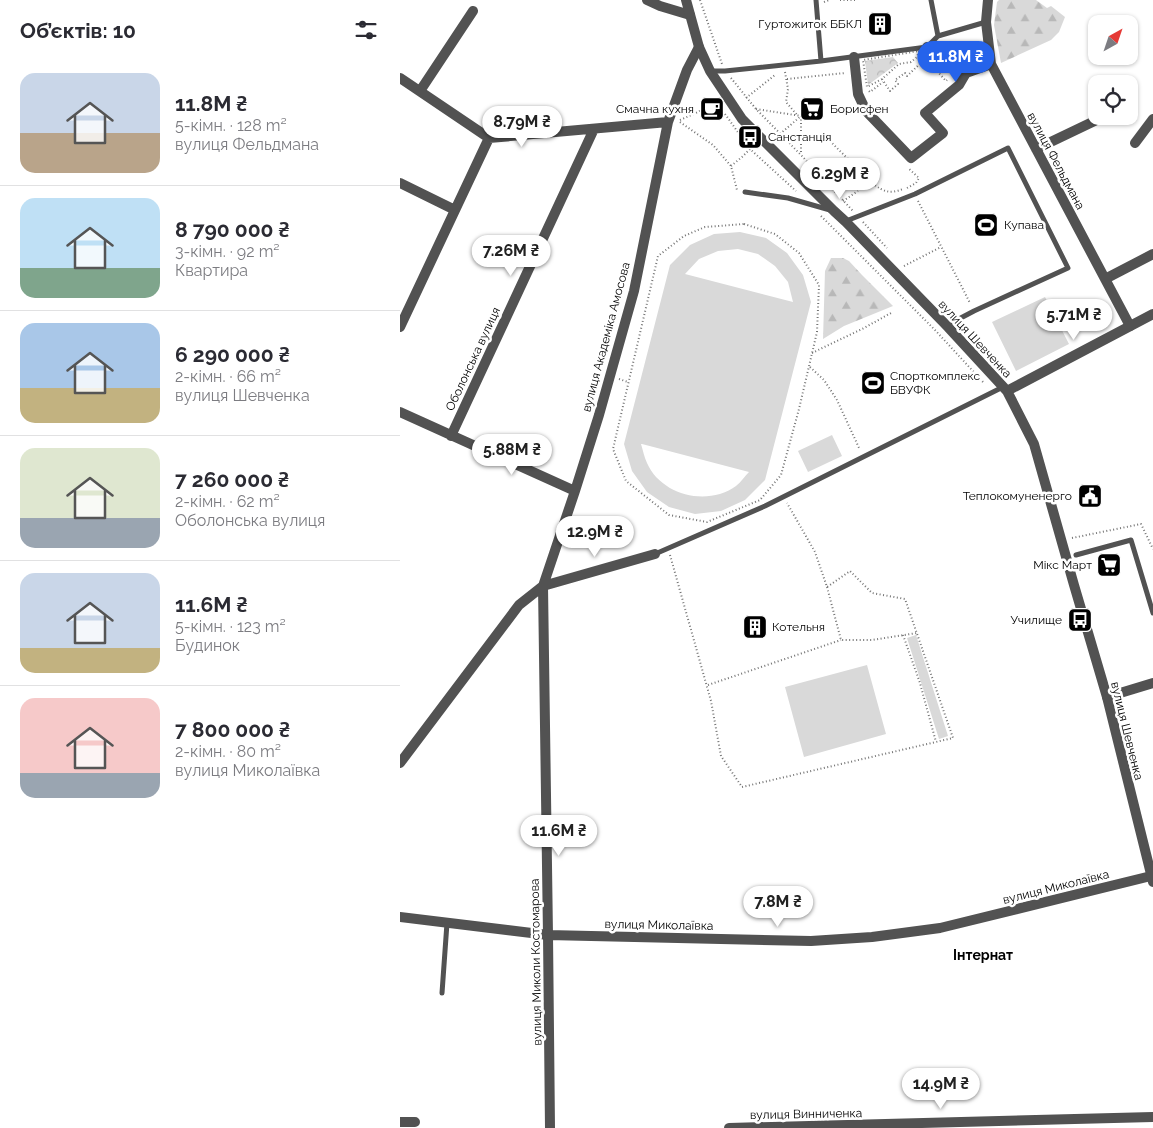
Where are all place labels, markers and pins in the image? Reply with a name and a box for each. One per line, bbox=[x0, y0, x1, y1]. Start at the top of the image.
building icon: Гуртожиток ББКЛ bbox=[867, 11, 893, 37]
place label: Гуртожиток ББКЛ bbox=[758, 17, 862, 31]
pin: 11.8M ₴ bbox=[910, 41, 1002, 83]
cafe icon: Смачна кухня bbox=[699, 96, 725, 122]
supermarket icon: Борисфен bbox=[799, 96, 825, 122]
place label: Смачна кухня bbox=[616, 102, 694, 116]
place label: Борисфен bbox=[830, 102, 888, 116]
pin: 8.79M ₴ bbox=[476, 106, 568, 148]
bus stop icon: Санстанція bbox=[737, 124, 763, 150]
place label: Санстанція bbox=[768, 130, 831, 144]
pin: 6.29M ₴ bbox=[794, 158, 886, 200]
sports icon: Купава bbox=[973, 212, 999, 238]
place label: Купава bbox=[1004, 218, 1044, 232]
pin: 7.26M ₴ bbox=[465, 234, 557, 277]
pin: 5.71M ₴ bbox=[1028, 298, 1120, 341]
place label: Спорткомплекс БВУФК bbox=[890, 369, 980, 397]
sports icon: Спорткомплекс БВУФК bbox=[860, 370, 886, 396]
pin: 5.88M ₴ bbox=[466, 434, 558, 476]
public building icon: Теплокомуненерго bbox=[1077, 483, 1103, 509]
place label: Теплокомуненерго bbox=[963, 489, 1072, 503]
pin: 12.9M ₴ bbox=[549, 516, 641, 558]
supermarket icon: Мікс Март bbox=[1096, 552, 1122, 578]
place label: Мікс Март bbox=[1033, 558, 1092, 572]
bus stop icon: Училище bbox=[1067, 607, 1093, 633]
place label: Училище bbox=[1010, 613, 1062, 627]
building icon: Котельня bbox=[742, 614, 768, 640]
place label: Котельня bbox=[772, 620, 825, 634]
pin: 11.6M ₴ bbox=[513, 814, 605, 857]
pin: 7.8M ₴ bbox=[737, 886, 819, 928]
pin: 14.9M ₴ bbox=[895, 1068, 987, 1110]

